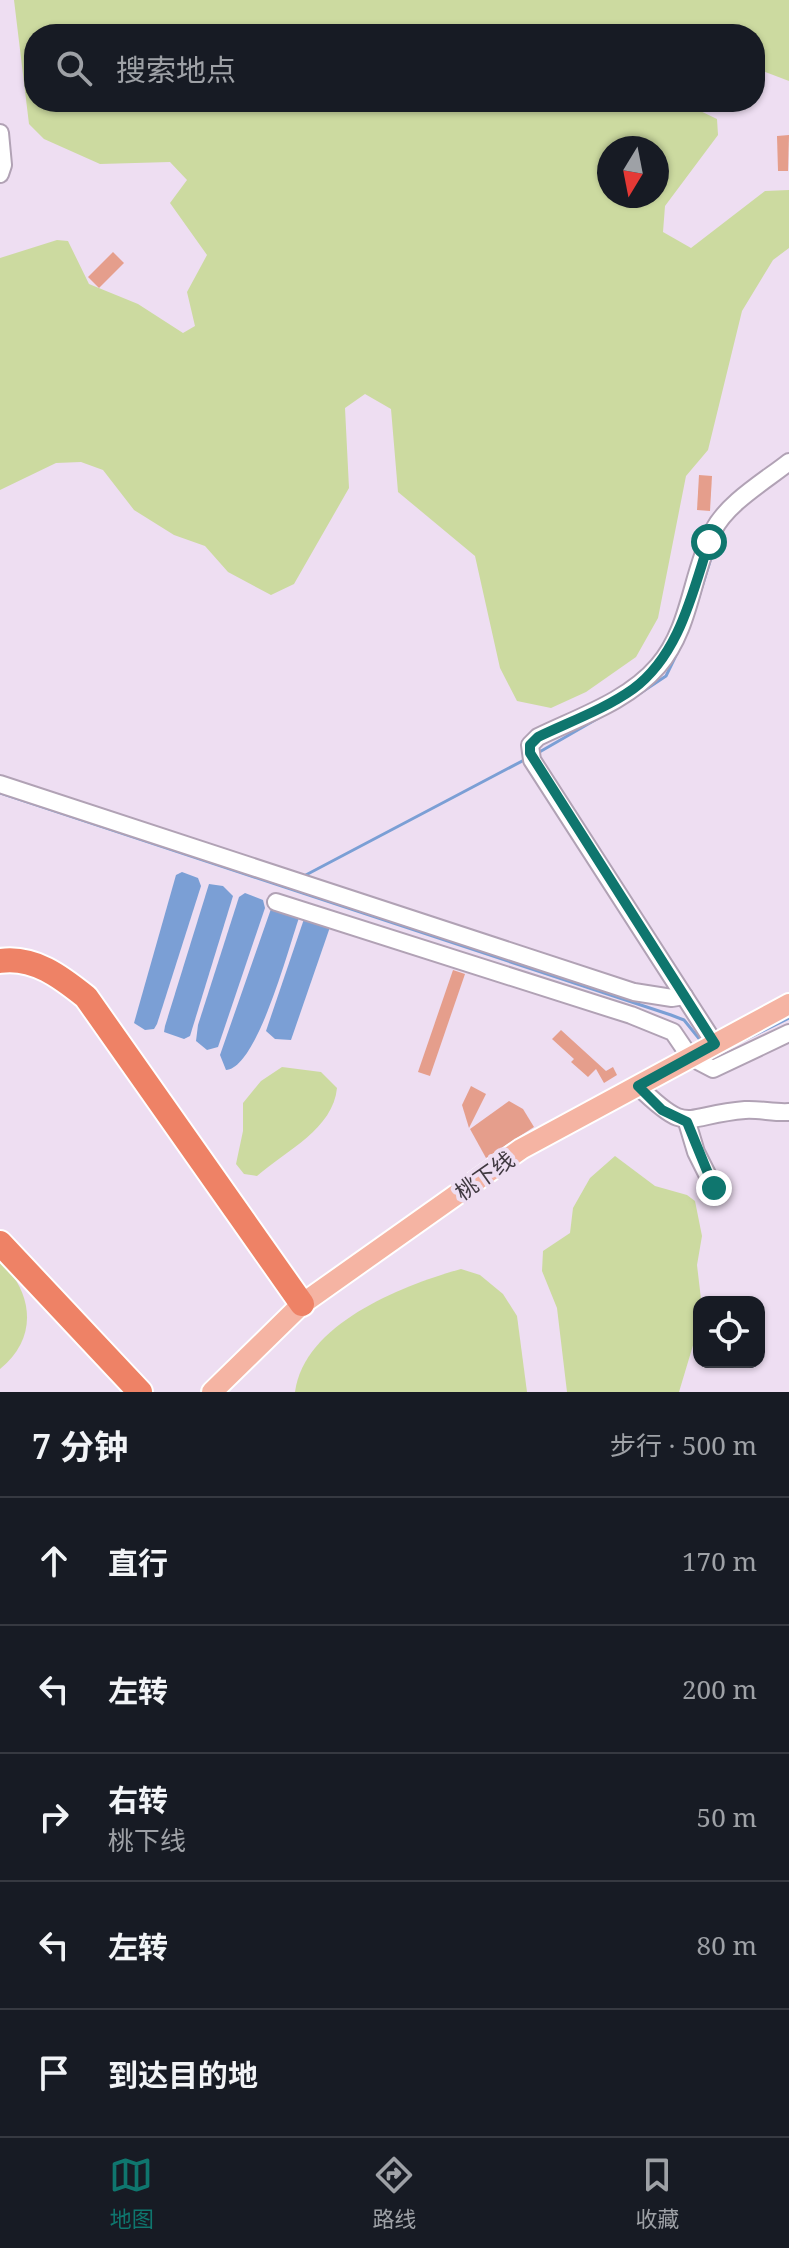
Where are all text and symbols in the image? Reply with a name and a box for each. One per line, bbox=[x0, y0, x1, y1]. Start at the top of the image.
search box bbox=[24, 24, 765, 112]
icon: search bbox=[52, 46, 96, 90]
text: 搜索地点 bbox=[116, 49, 236, 90]
north arrow bbox=[597, 136, 669, 208]
route start bbox=[691, 524, 727, 560]
street label: 桃下线 bbox=[448, 1144, 520, 1206]
route end bbox=[696, 1170, 732, 1206]
map controls bbox=[693, 1296, 765, 1368]
button: locate bbox=[693, 1296, 765, 1368]
text: 7 分钟 bbox=[32, 1423, 128, 1469]
text: 步行 · 500 m bbox=[610, 1427, 757, 1463]
icon: ahead bbox=[32, 1539, 76, 1583]
text: 直行 bbox=[108, 1542, 168, 1583]
text: 170 m bbox=[682, 1543, 757, 1579]
icon: left bbox=[32, 1667, 76, 1711]
text: 左转 bbox=[108, 1670, 168, 1711]
text: 200 m bbox=[682, 1671, 757, 1707]
text: 右转 bbox=[108, 1779, 168, 1820]
icon: right bbox=[32, 1795, 76, 1839]
text: 50 m bbox=[697, 1799, 757, 1835]
text: 桃下线 bbox=[108, 1822, 186, 1858]
icon: left bbox=[32, 1923, 76, 1967]
text: 左转 bbox=[108, 1926, 168, 1967]
text: 80 m bbox=[697, 1927, 757, 1963]
icon: arrive bbox=[32, 2051, 76, 2095]
text: 到达目的地 bbox=[108, 2054, 258, 2095]
tab: 地图 bbox=[109, 2153, 154, 2233]
tab: 路线 bbox=[372, 2153, 417, 2233]
tab: 收藏 bbox=[635, 2153, 680, 2233]

